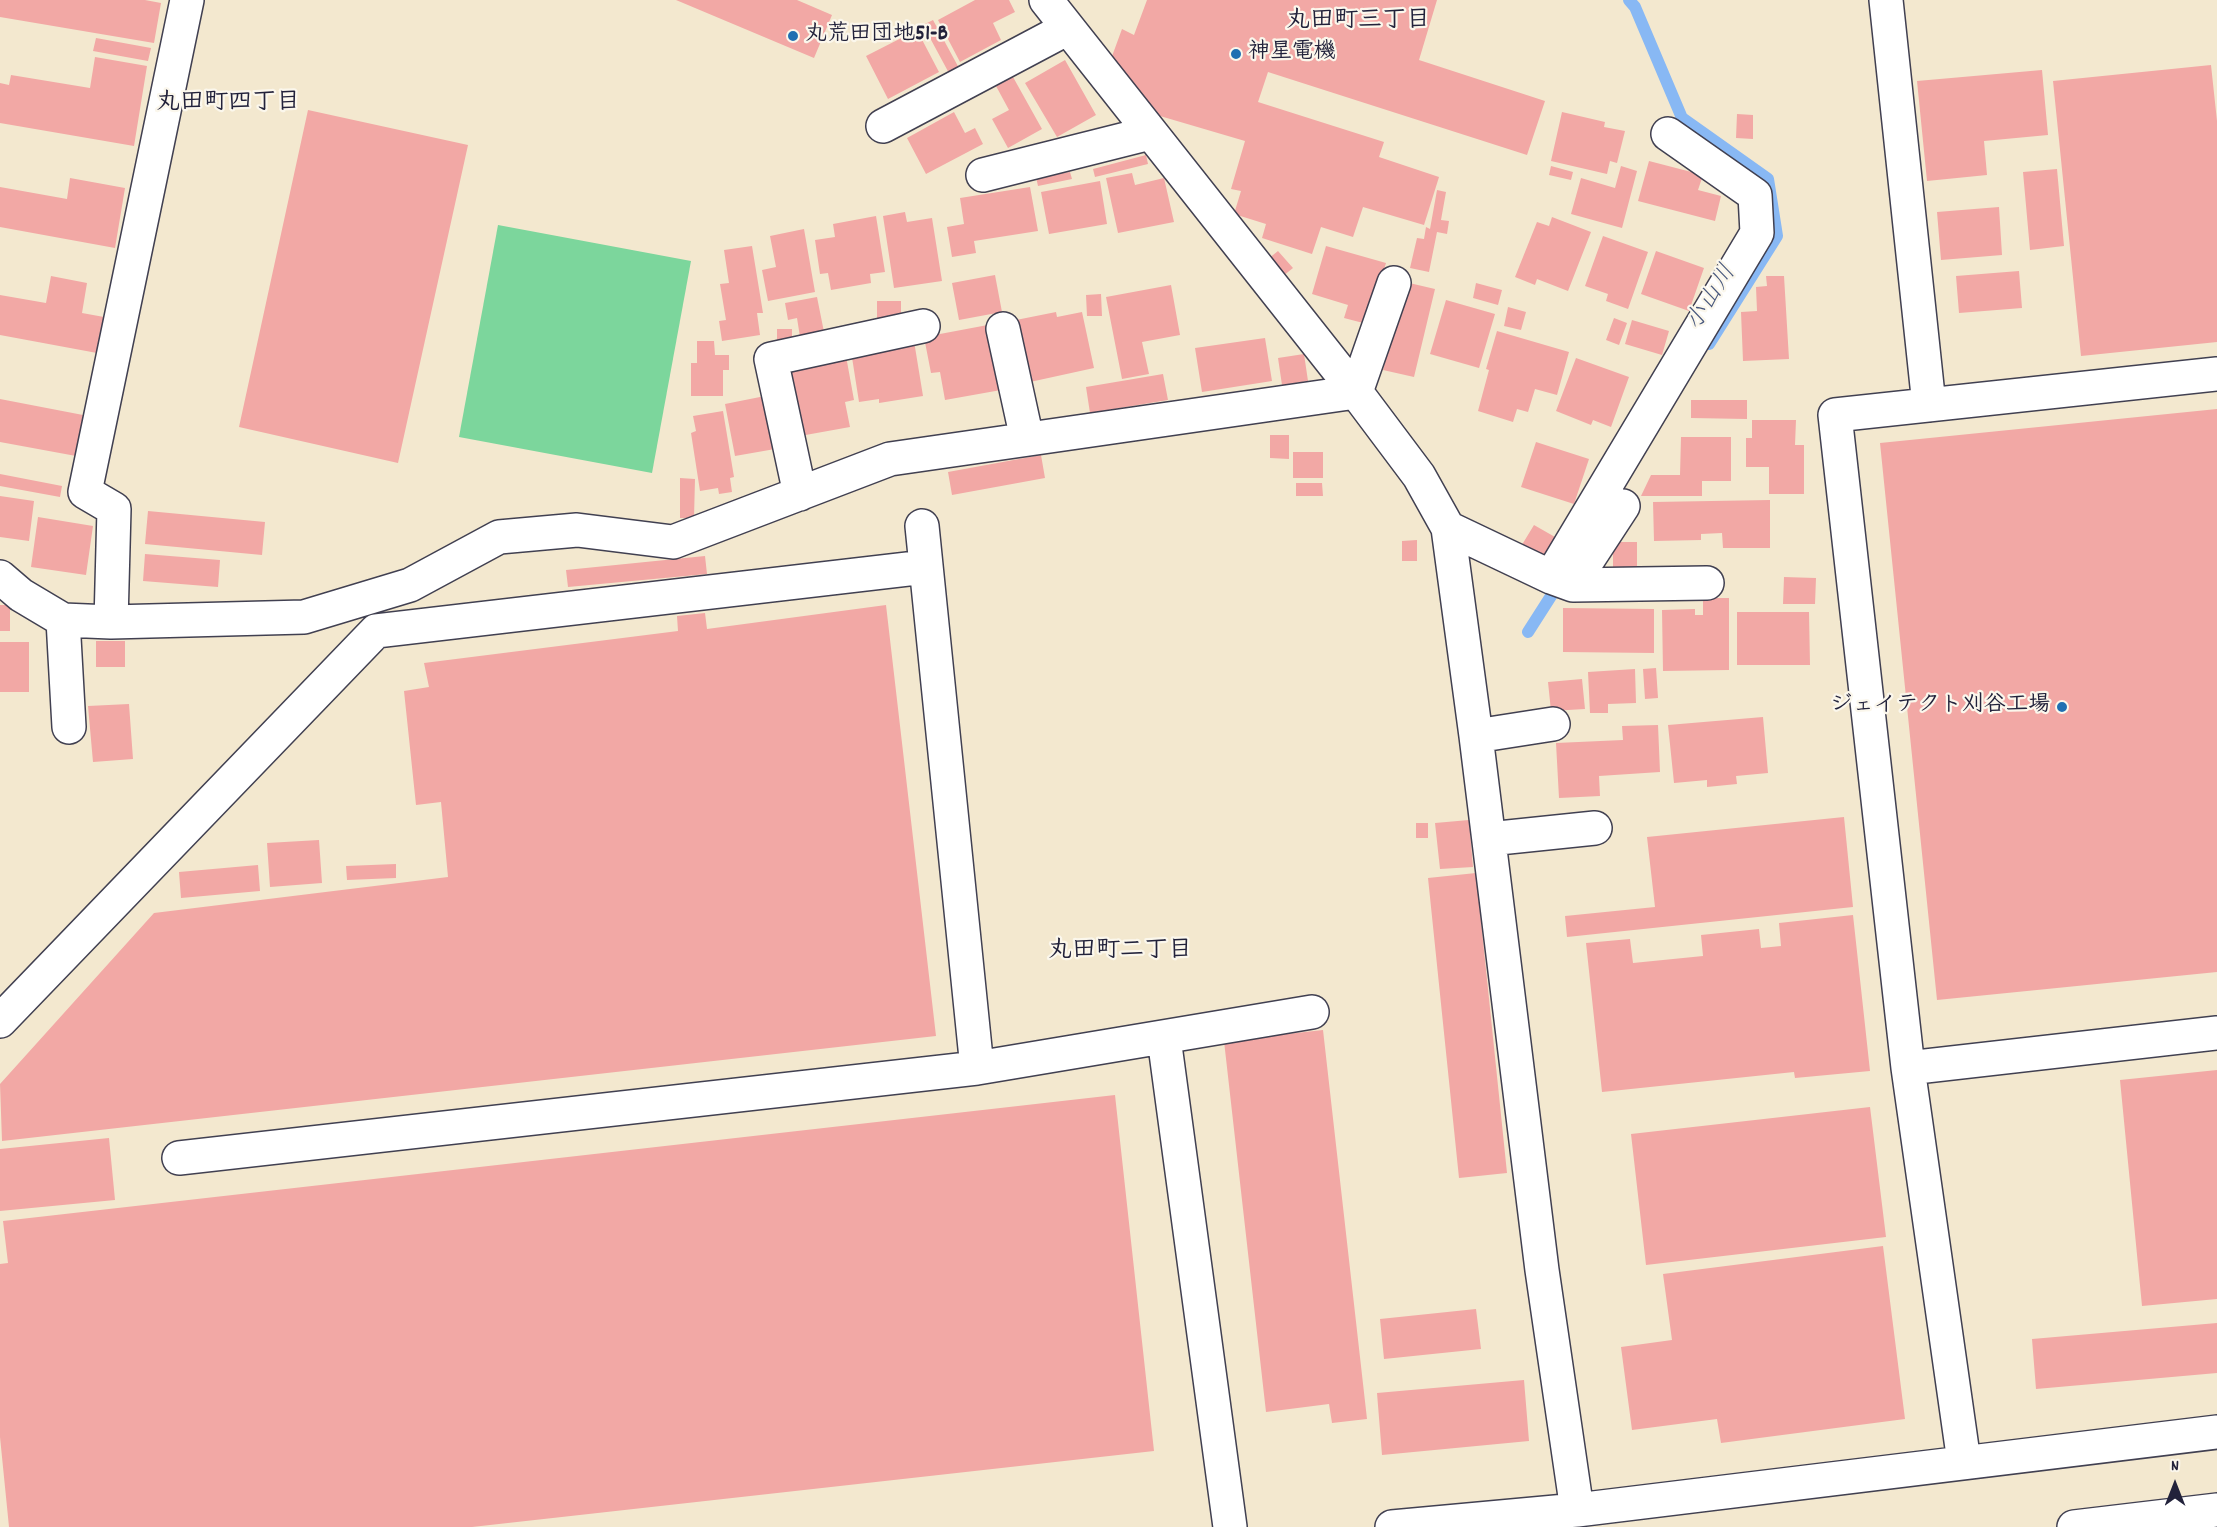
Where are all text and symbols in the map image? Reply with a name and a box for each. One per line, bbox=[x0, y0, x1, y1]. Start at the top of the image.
district label: 丸田町三丁目 bbox=[1286, 9, 1430, 37]
place label: 丸荒田団地51-B bbox=[805, 23, 948, 49]
marker: 丸荒田団地51-B bbox=[786, 29, 800, 43]
place label: 神星電機 bbox=[1248, 41, 1336, 67]
marker: 神星電機 bbox=[1229, 47, 1243, 61]
district label: 丸田町四丁目 bbox=[156, 91, 300, 119]
water label: 小山川 bbox=[1682, 261, 1744, 337]
place label: ジェイテクト刈谷工場 bbox=[1830, 694, 2050, 720]
marker: ジェイテクト刈谷工場 bbox=[2055, 700, 2069, 714]
district label: 丸田町二丁目 bbox=[1048, 939, 1192, 967]
north arrow bbox=[2145, 1455, 2205, 1515]
text: N bbox=[2171, 1455, 2179, 1478]

